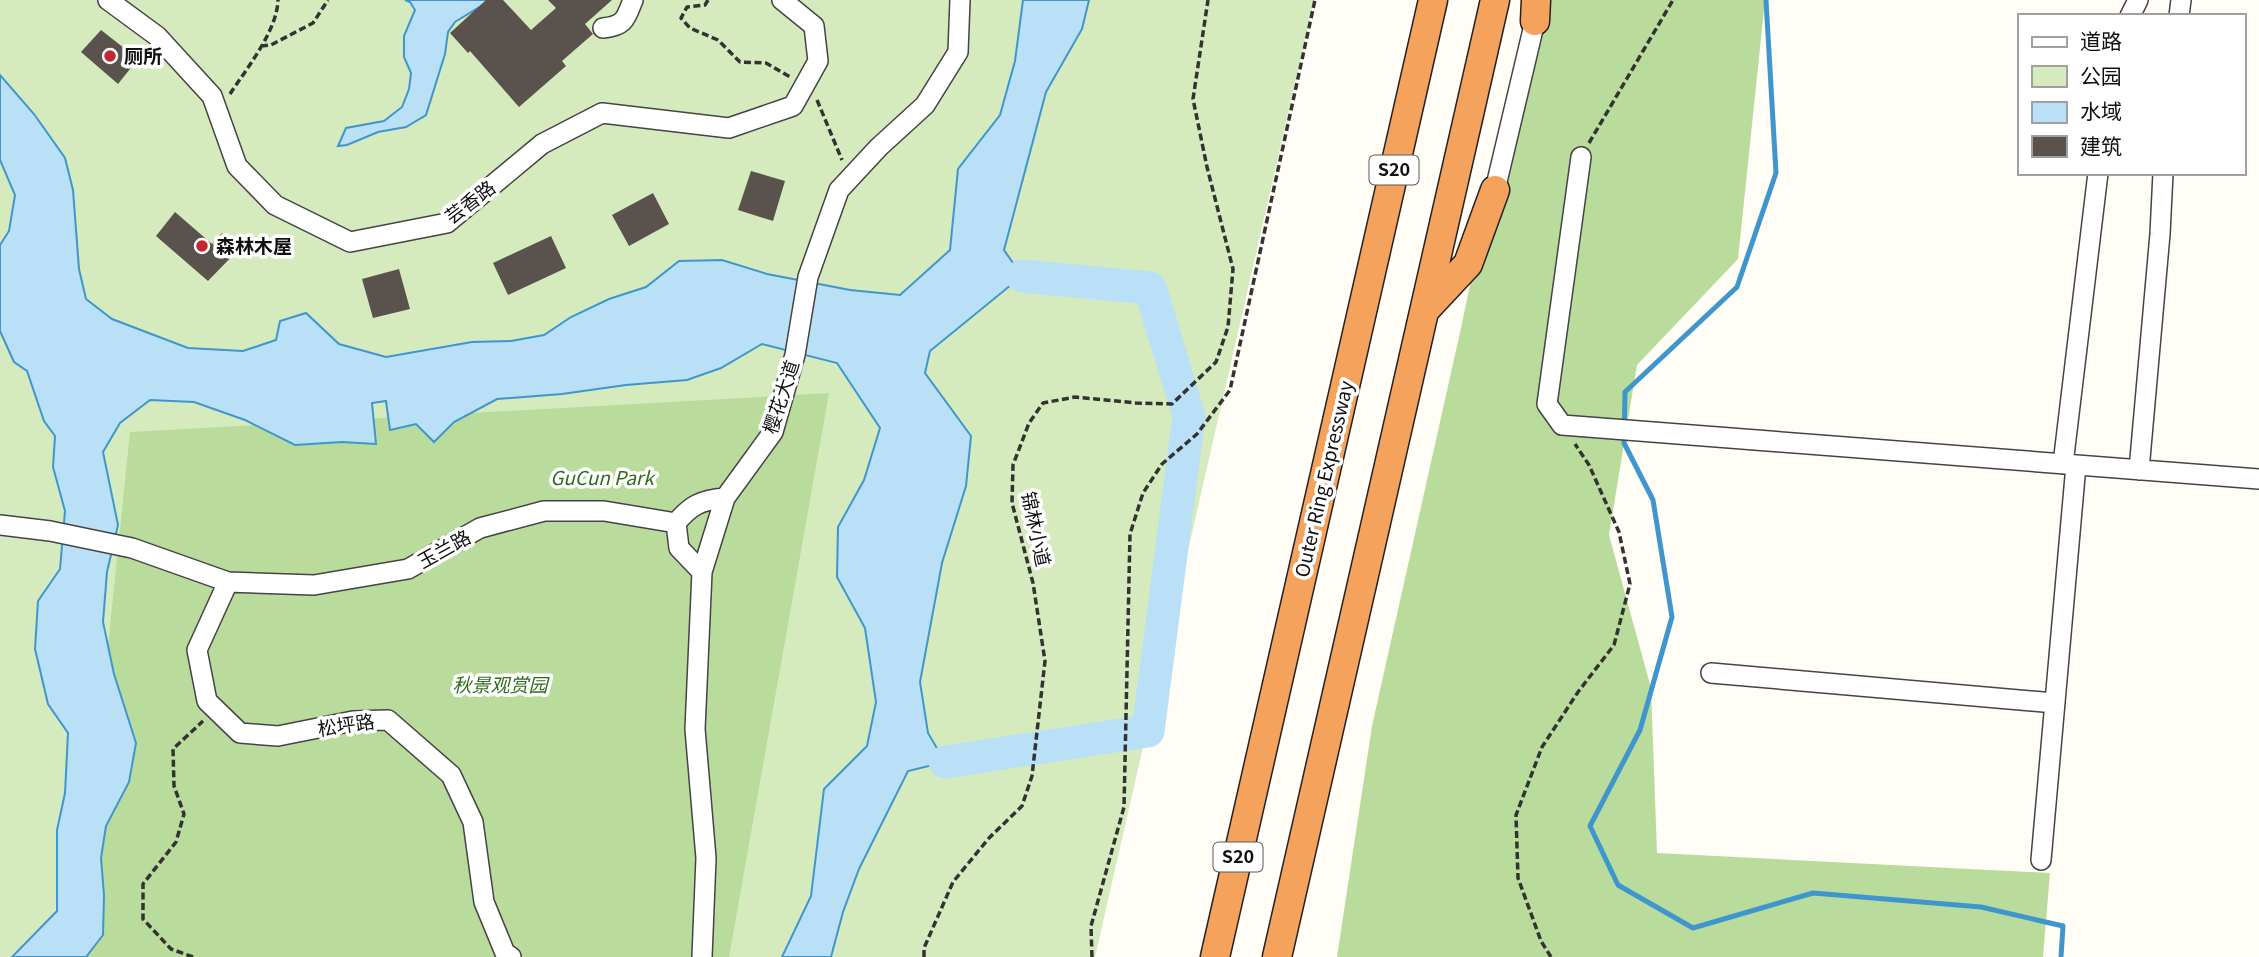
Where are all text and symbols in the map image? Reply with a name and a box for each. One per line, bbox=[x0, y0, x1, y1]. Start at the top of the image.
legend bbox=[2018, 14, 2245, 175]
text: 道路 bbox=[2080, 25, 2122, 55]
place label: 厕所 bbox=[124, 41, 162, 68]
marker: 厕所 bbox=[102, 48, 118, 64]
text: 公园 bbox=[2080, 60, 2122, 90]
text: 水域 bbox=[2080, 95, 2122, 125]
text: 建筑 bbox=[2080, 130, 2122, 160]
road number: S20 bbox=[1370, 155, 1418, 184]
street label: 芸香路 bbox=[438, 173, 500, 229]
place label: 森林木屋 bbox=[216, 231, 292, 258]
marker: 森林木屋 bbox=[194, 238, 210, 254]
street label: 樱花大道 bbox=[755, 356, 804, 437]
street label: Outer Ring Expressway bbox=[1287, 378, 1358, 580]
park label: GuCun Park bbox=[550, 463, 656, 490]
street label: 锦林小道 bbox=[1016, 489, 1059, 569]
street label: 玉兰路 bbox=[412, 522, 475, 573]
park label: 秋景观赏园 bbox=[452, 670, 550, 697]
street label: 松坪路 bbox=[316, 706, 376, 741]
road number: S20 bbox=[1214, 842, 1262, 872]

